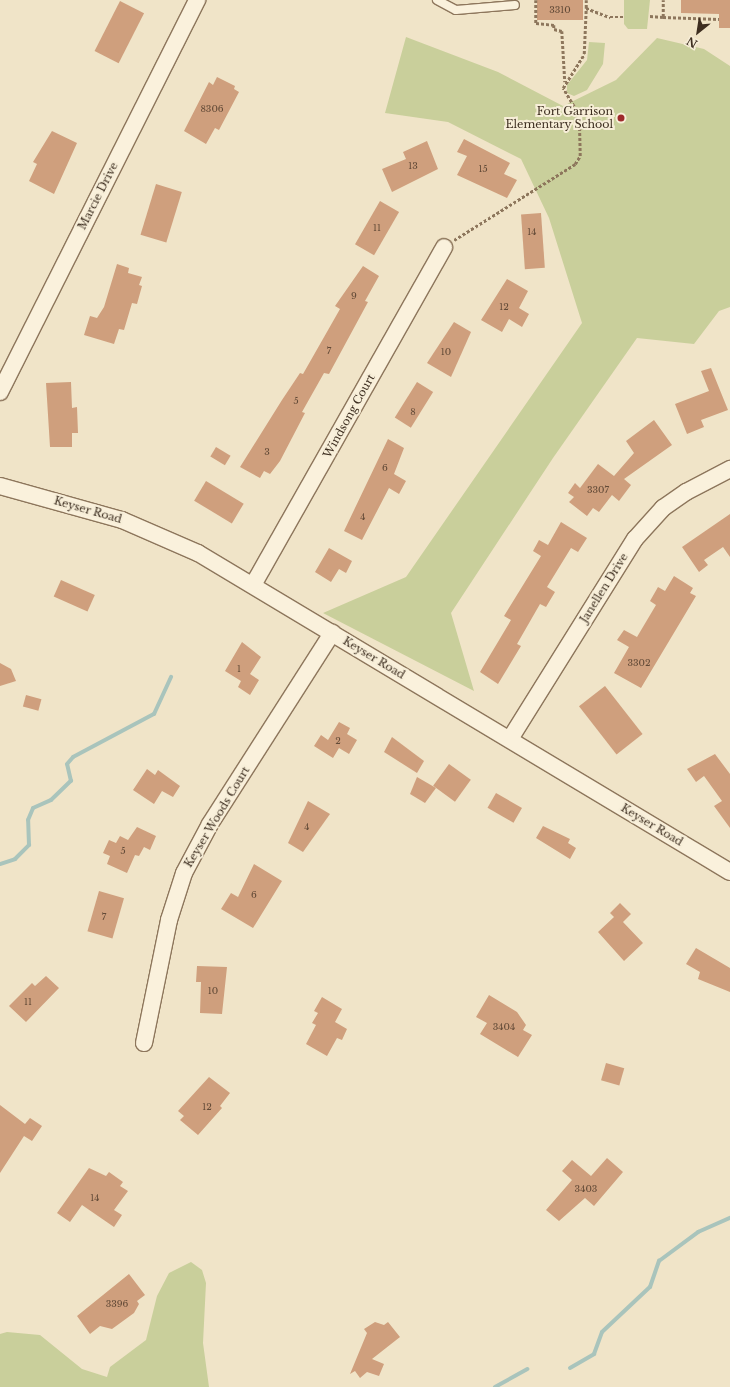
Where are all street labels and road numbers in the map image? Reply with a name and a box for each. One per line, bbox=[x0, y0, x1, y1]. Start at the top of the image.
street label: Marcie Drive bbox=[75, 160, 121, 232]
street label: Windsong Court bbox=[320, 372, 378, 460]
street label: Keyser Road bbox=[52, 494, 124, 526]
street label: Janellen Drive bbox=[577, 551, 631, 625]
street label: Keyser Road bbox=[340, 634, 408, 682]
street label: Keyser Woods Court bbox=[182, 764, 252, 870]
street label: Keyser Road bbox=[618, 801, 686, 849]

